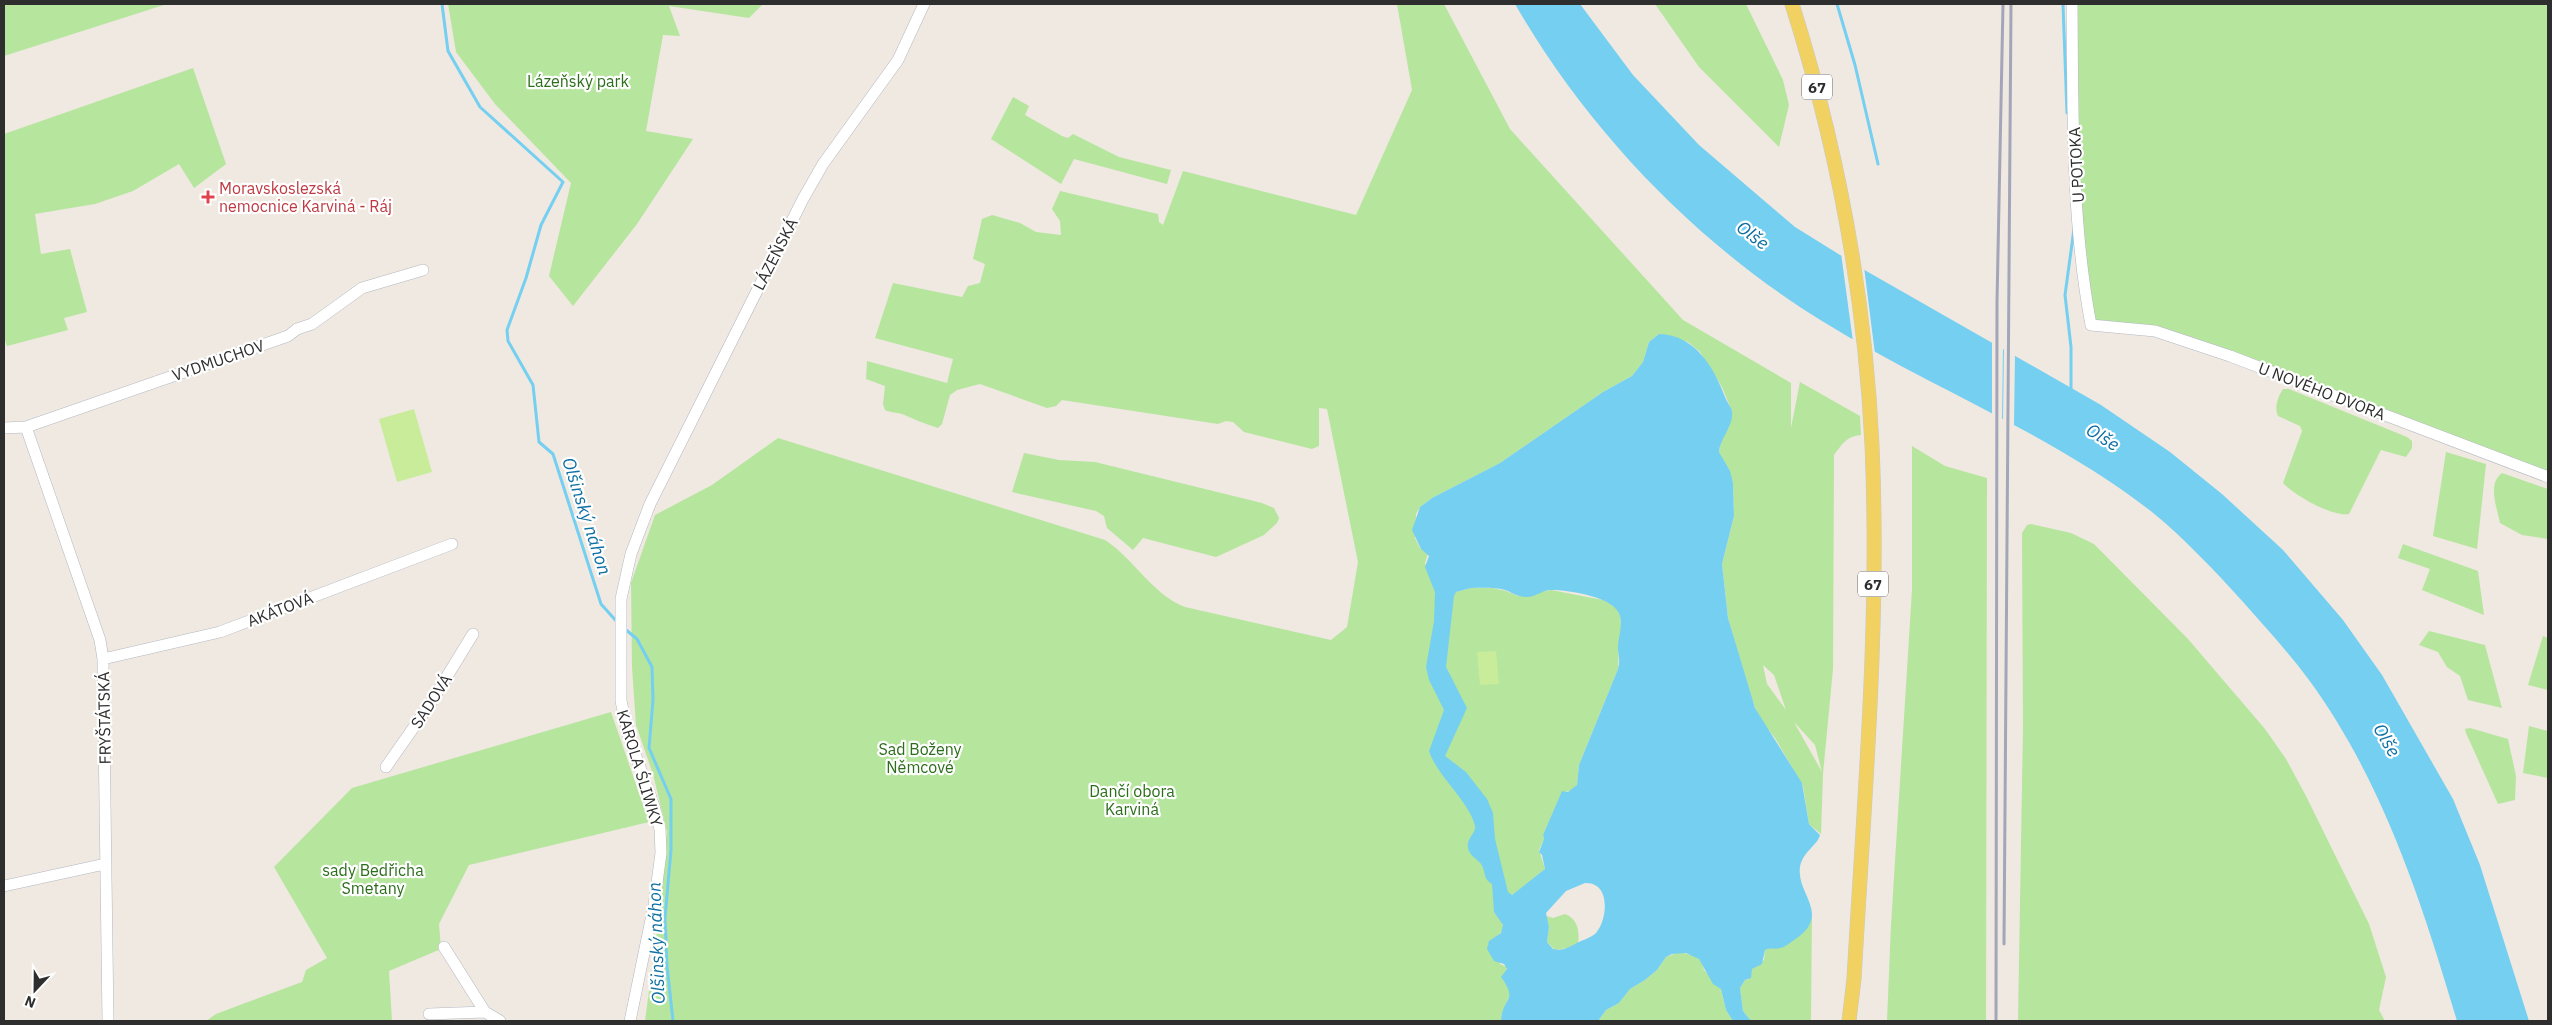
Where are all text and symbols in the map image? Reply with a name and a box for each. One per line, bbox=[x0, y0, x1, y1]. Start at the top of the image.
park label: Lázeňský park bbox=[527, 71, 629, 91]
road number: 67 bbox=[1802, 74, 1832, 100]
street label: U POTOKA bbox=[2064, 127, 2088, 203]
place label: Moravskoslezská nemocnice Karviná - Ráj bbox=[219, 178, 392, 216]
marker: Moravskoslezská nemocnice Karviná - Ráj bbox=[201, 190, 215, 204]
street label: LÁZEŇSKÁ bbox=[747, 214, 802, 293]
water label: Olše bbox=[1732, 215, 1774, 255]
street label: VYDMUCHOV bbox=[169, 335, 267, 385]
street label: U NOVÉHO DVORA bbox=[2256, 357, 2389, 424]
water label: Olše bbox=[2082, 418, 2124, 456]
water label: Olšinský náhon bbox=[557, 454, 617, 578]
road number: 67 bbox=[1858, 572, 1888, 596]
street label: AKÁTOVÁ bbox=[244, 586, 316, 631]
street label: SADOVÁ bbox=[405, 670, 456, 732]
street label: FRYŠTÁTSKÁ bbox=[92, 671, 115, 765]
street label: KAROLA ŚLIWKY bbox=[613, 707, 668, 830]
water label: Olše bbox=[2368, 719, 2406, 761]
park label: Sad Boženy Němcové bbox=[878, 739, 962, 777]
park label: Dančí obora Karviná bbox=[1089, 781, 1175, 819]
park label: sady Bedřicha Smetany bbox=[322, 860, 424, 898]
water label: Olšinský náhon bbox=[642, 882, 670, 1004]
north arrow bbox=[10, 965, 60, 1015]
text: N bbox=[22, 992, 38, 1012]

